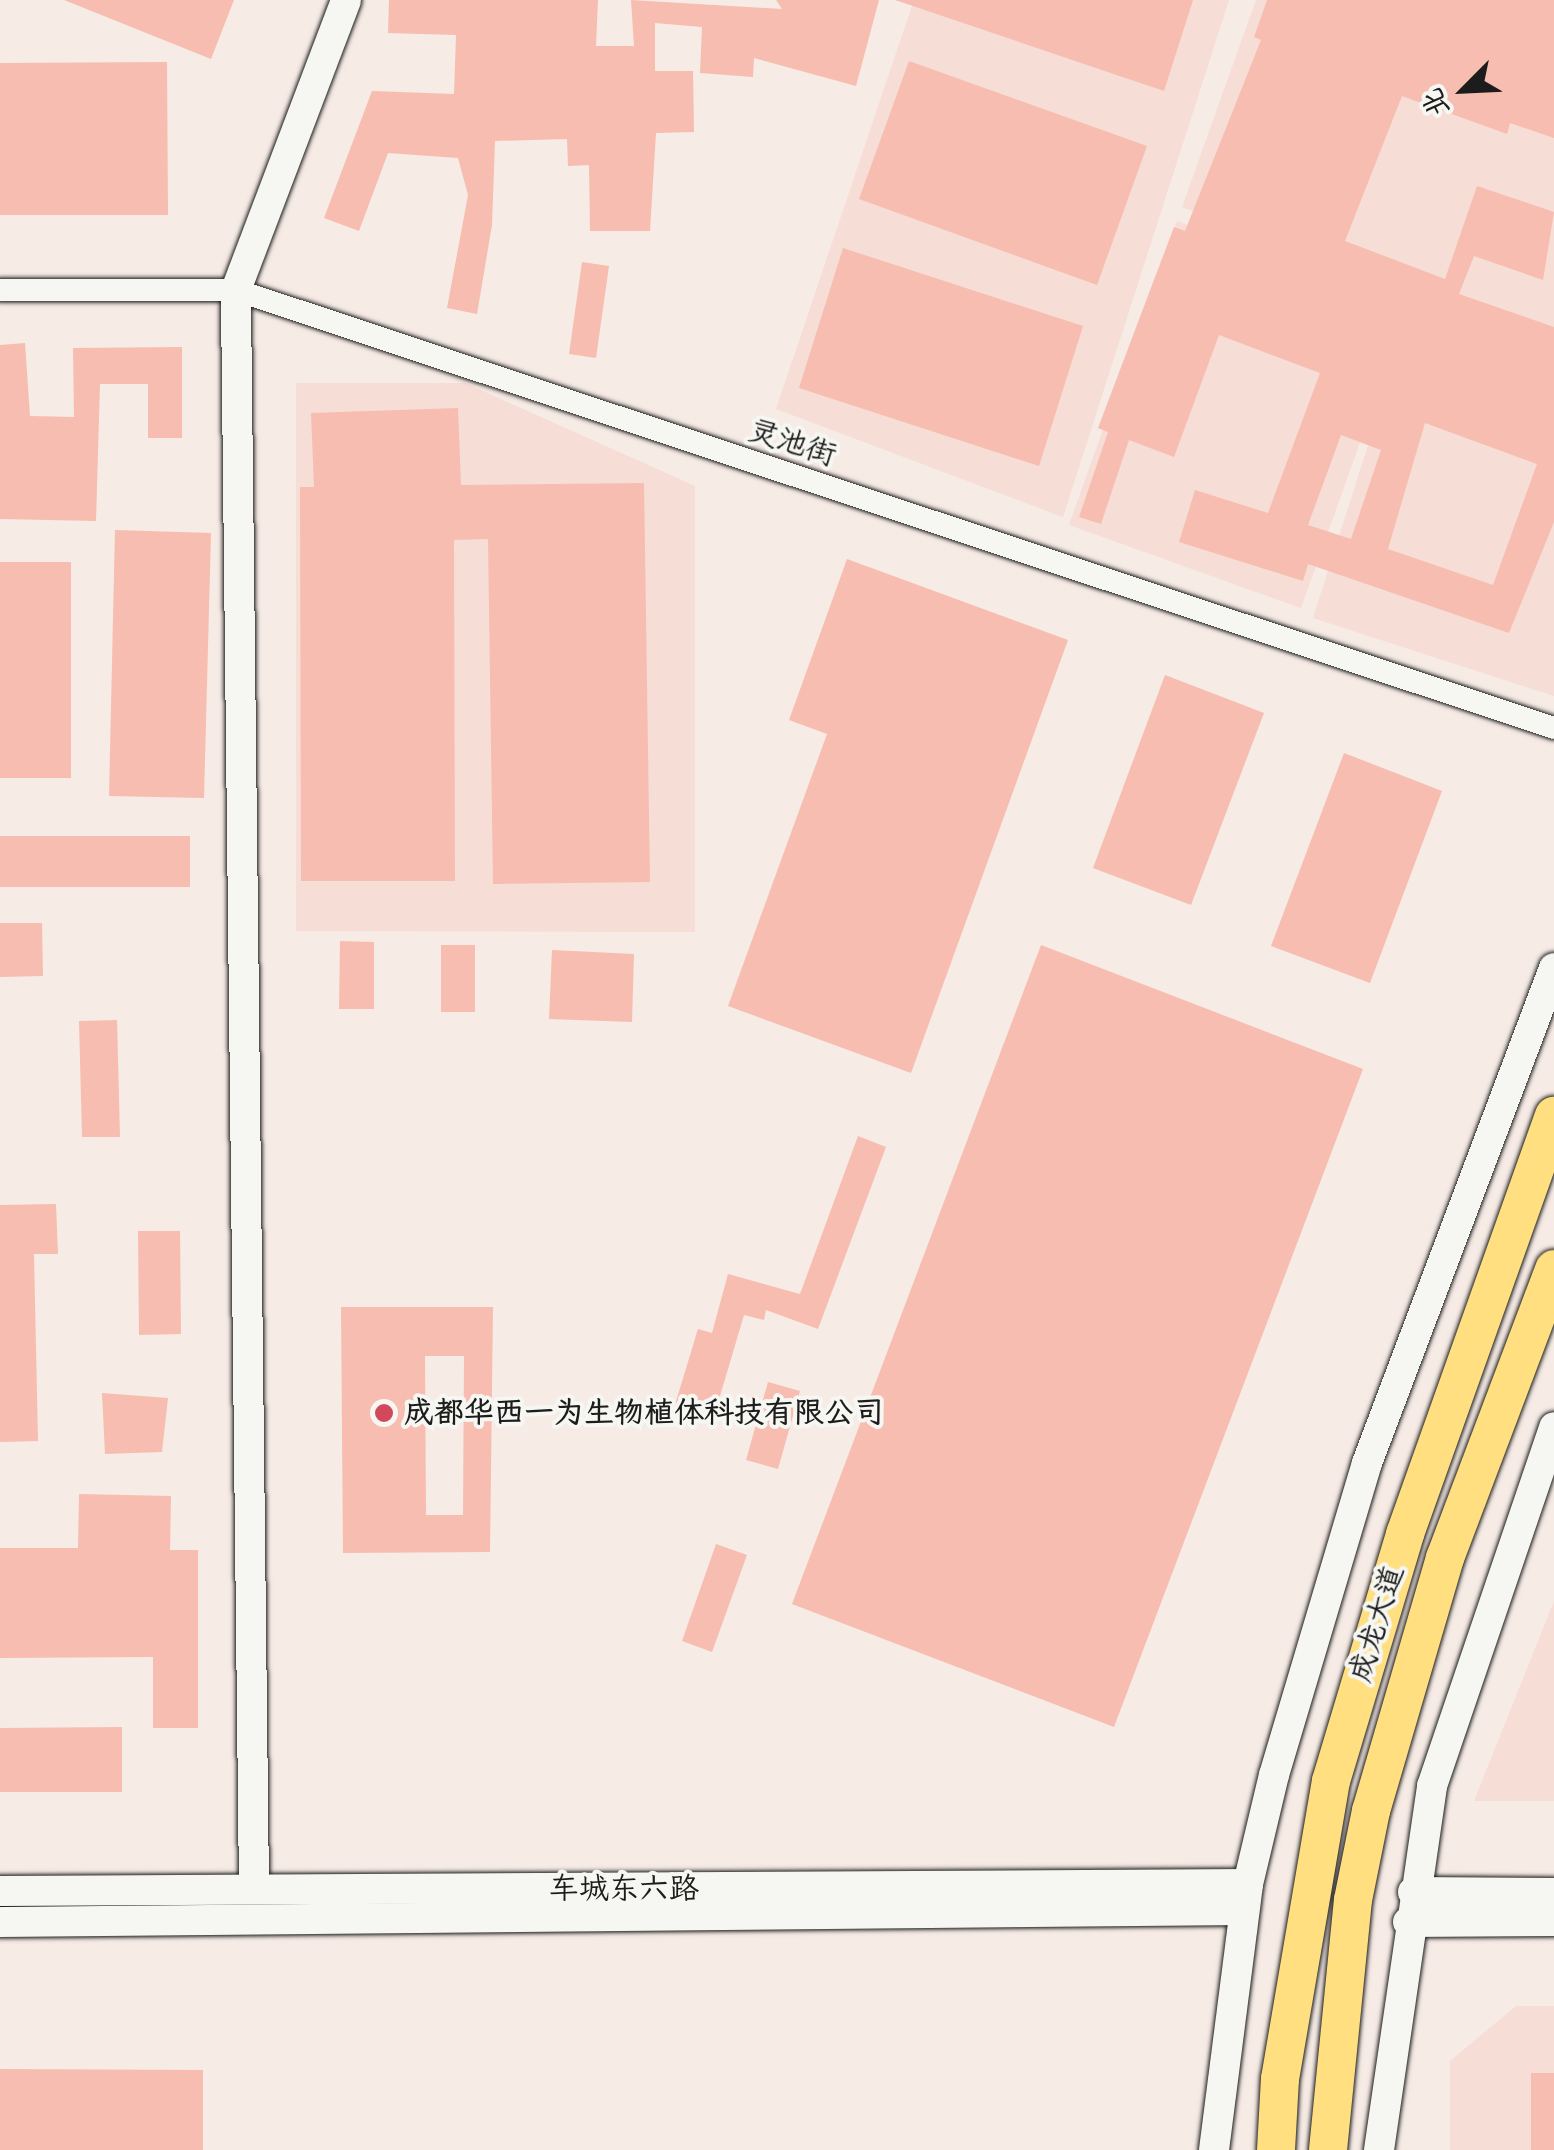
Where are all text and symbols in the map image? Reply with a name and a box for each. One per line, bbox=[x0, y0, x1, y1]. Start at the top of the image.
north arrow bbox=[1414, 40, 1514, 140]
text: 北 bbox=[1414, 82, 1458, 122]
street label: 灵池街 bbox=[744, 412, 840, 474]
place label: 成都华西一为生物植体科技有限公司 bbox=[404, 1395, 884, 1431]
marker: 成都华西一为生物植体科技有限公司 bbox=[373, 1402, 395, 1424]
street label: 成龙大道 bbox=[1342, 1561, 1412, 1687]
street label: 车城东六路 bbox=[549, 1871, 699, 1907]

